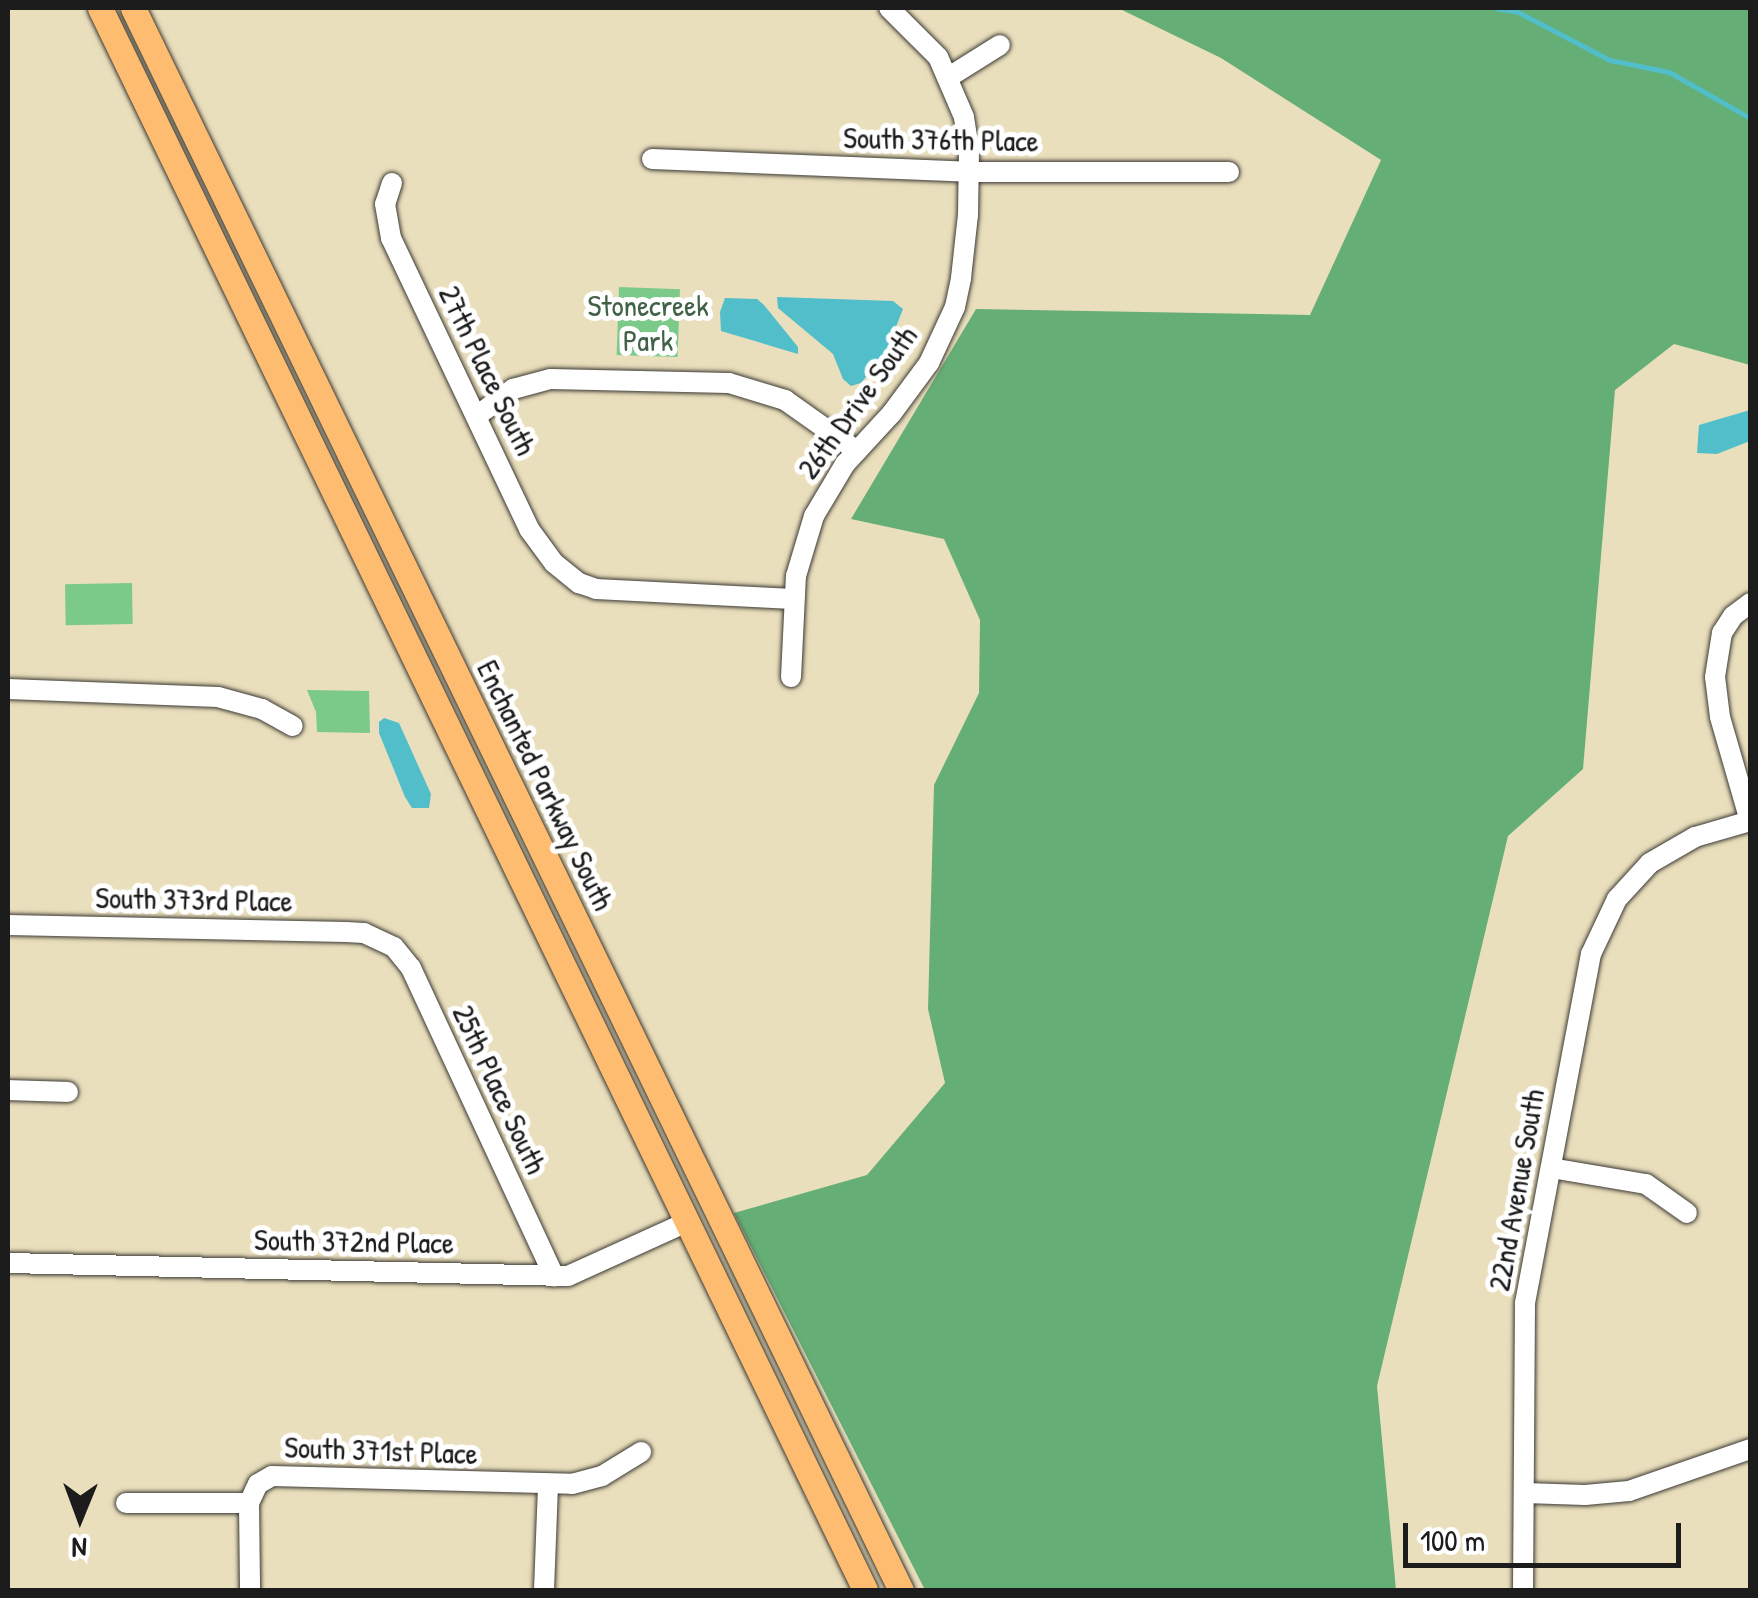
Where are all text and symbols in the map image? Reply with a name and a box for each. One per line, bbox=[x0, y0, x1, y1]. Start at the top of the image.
street label: South 376th Place bbox=[843, 119, 1039, 159]
street label: 27th Place South bbox=[431, 279, 545, 461]
park label: Stonecreek Park bbox=[587, 287, 709, 358]
street label: 26th Drive South bbox=[790, 319, 924, 485]
street label: Enchanted Parkway South bbox=[470, 654, 622, 916]
street label: South 373rd Place bbox=[95, 879, 293, 919]
street label: 25th Place South bbox=[445, 999, 555, 1179]
street label: 22nd Avenue South bbox=[1481, 1086, 1551, 1294]
street label: South 372nd Place bbox=[254, 1221, 454, 1261]
street label: South 371st Place bbox=[284, 1429, 478, 1471]
north arrow bbox=[30, 1468, 130, 1568]
scale bar bbox=[1408, 1503, 1686, 1565]
text: 100 m bbox=[1420, 1520, 1485, 1560]
text: N bbox=[72, 1529, 87, 1567]

